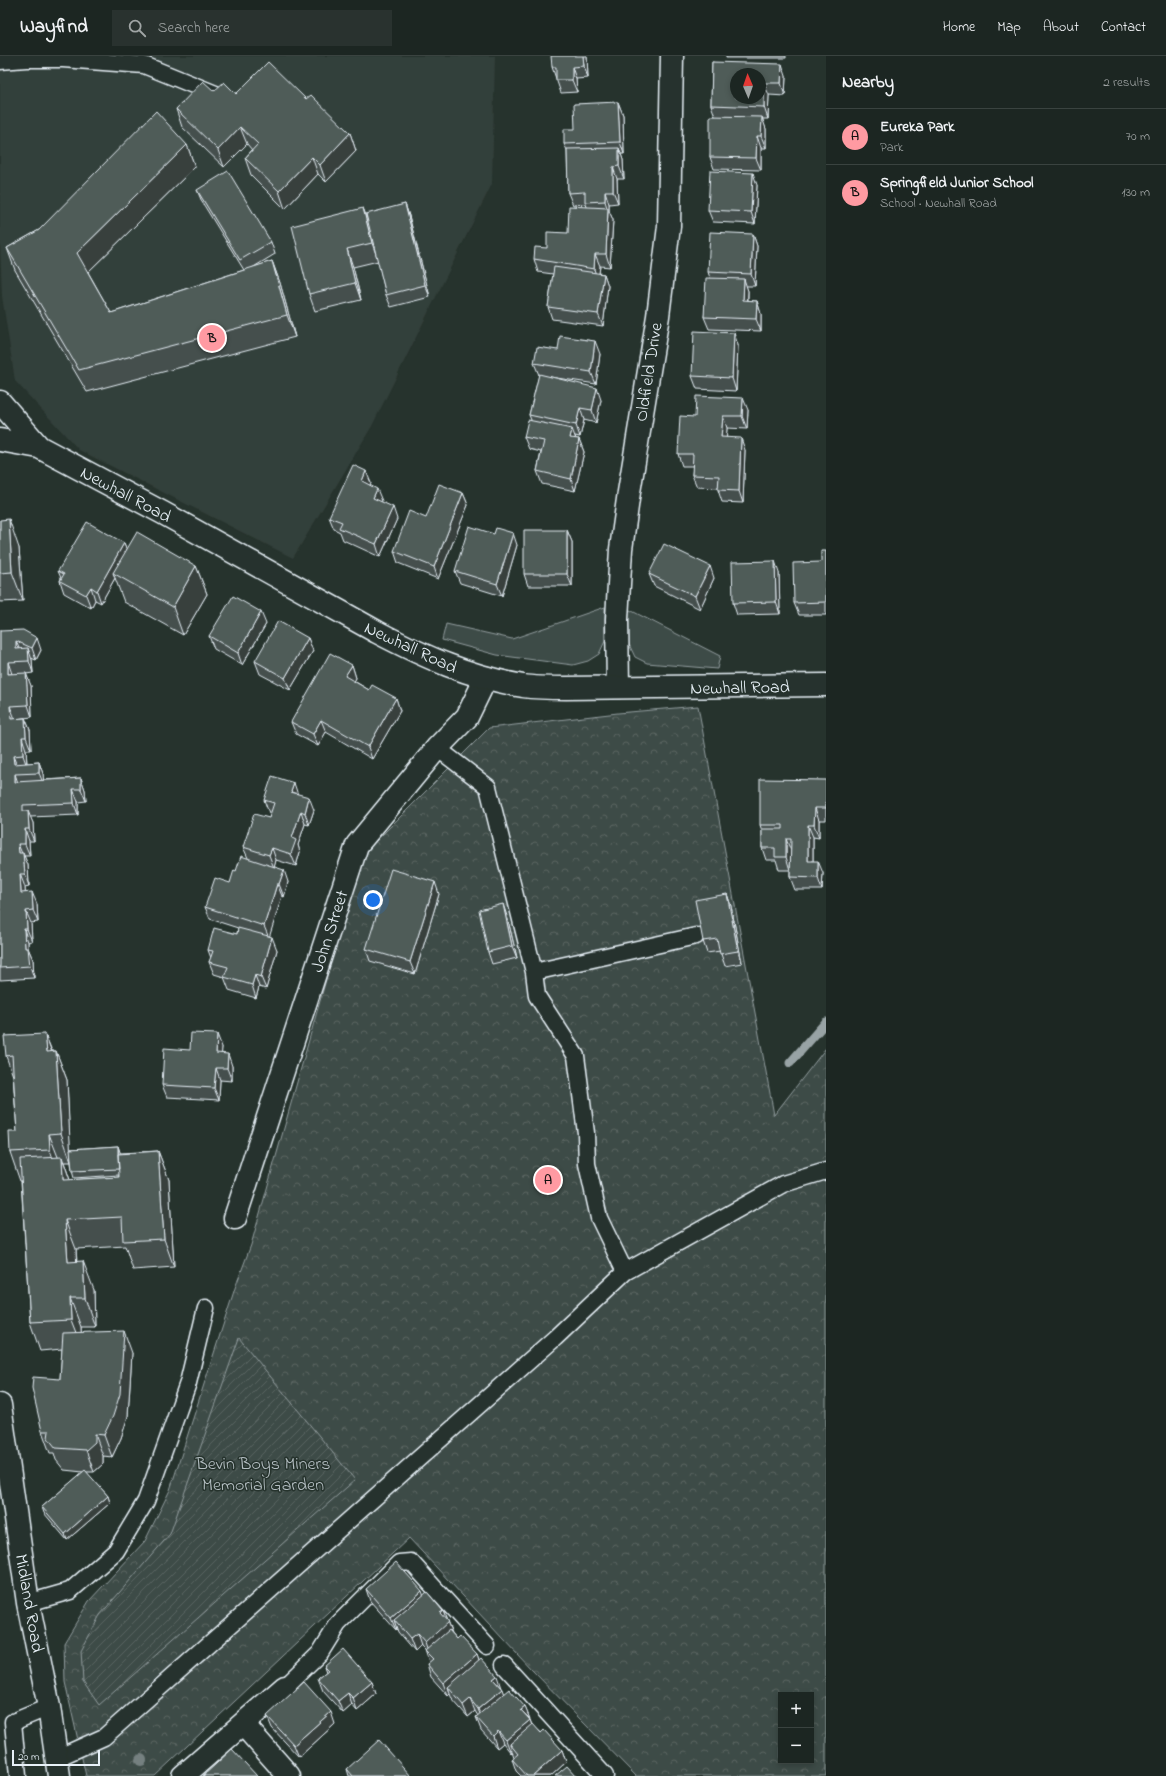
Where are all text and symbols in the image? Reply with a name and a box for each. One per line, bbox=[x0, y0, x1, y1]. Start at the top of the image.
search box bbox=[112, 10, 392, 46]
text: Wayfind bbox=[20, 14, 88, 41]
icon: search bbox=[126, 17, 148, 39]
text: Search here bbox=[158, 17, 230, 39]
text: Home bbox=[943, 17, 975, 38]
text: Map bbox=[997, 17, 1021, 38]
text: About bbox=[1043, 17, 1079, 38]
text: Contact bbox=[1101, 17, 1146, 38]
north arrow bbox=[730, 68, 766, 104]
text: Nearby bbox=[842, 70, 894, 95]
text: 2 results bbox=[1103, 73, 1150, 92]
text: Eureka Park bbox=[880, 116, 955, 138]
text: A bbox=[851, 127, 859, 146]
text: 70 m bbox=[1126, 127, 1150, 146]
text: Park bbox=[880, 138, 904, 157]
text: Springfield Junior School bbox=[880, 172, 1034, 194]
text: B bbox=[851, 183, 859, 202]
text: 130 m bbox=[1122, 183, 1150, 202]
text: School · Newhall Road bbox=[880, 194, 997, 213]
street label: Oldfield Drive bbox=[629, 320, 671, 424]
pin: B bbox=[199, 323, 225, 353]
street label: Newhall Road bbox=[75, 461, 175, 531]
street label: Newhall Road bbox=[360, 616, 461, 682]
street label: Newhall Road bbox=[690, 675, 790, 703]
street label: John Street bbox=[305, 887, 356, 976]
your location bbox=[363, 890, 383, 910]
pin: A bbox=[535, 1165, 561, 1195]
park label: Bevin Boys Miners Memorial Garden bbox=[195, 1452, 330, 1499]
street label: Midland Road bbox=[7, 1552, 49, 1655]
map controls bbox=[778, 1692, 814, 1764]
button: + bbox=[778, 1692, 814, 1728]
button: − bbox=[778, 1728, 814, 1764]
scale bar bbox=[12, 1748, 100, 1767]
text: 20 m bbox=[18, 1749, 40, 1765]

